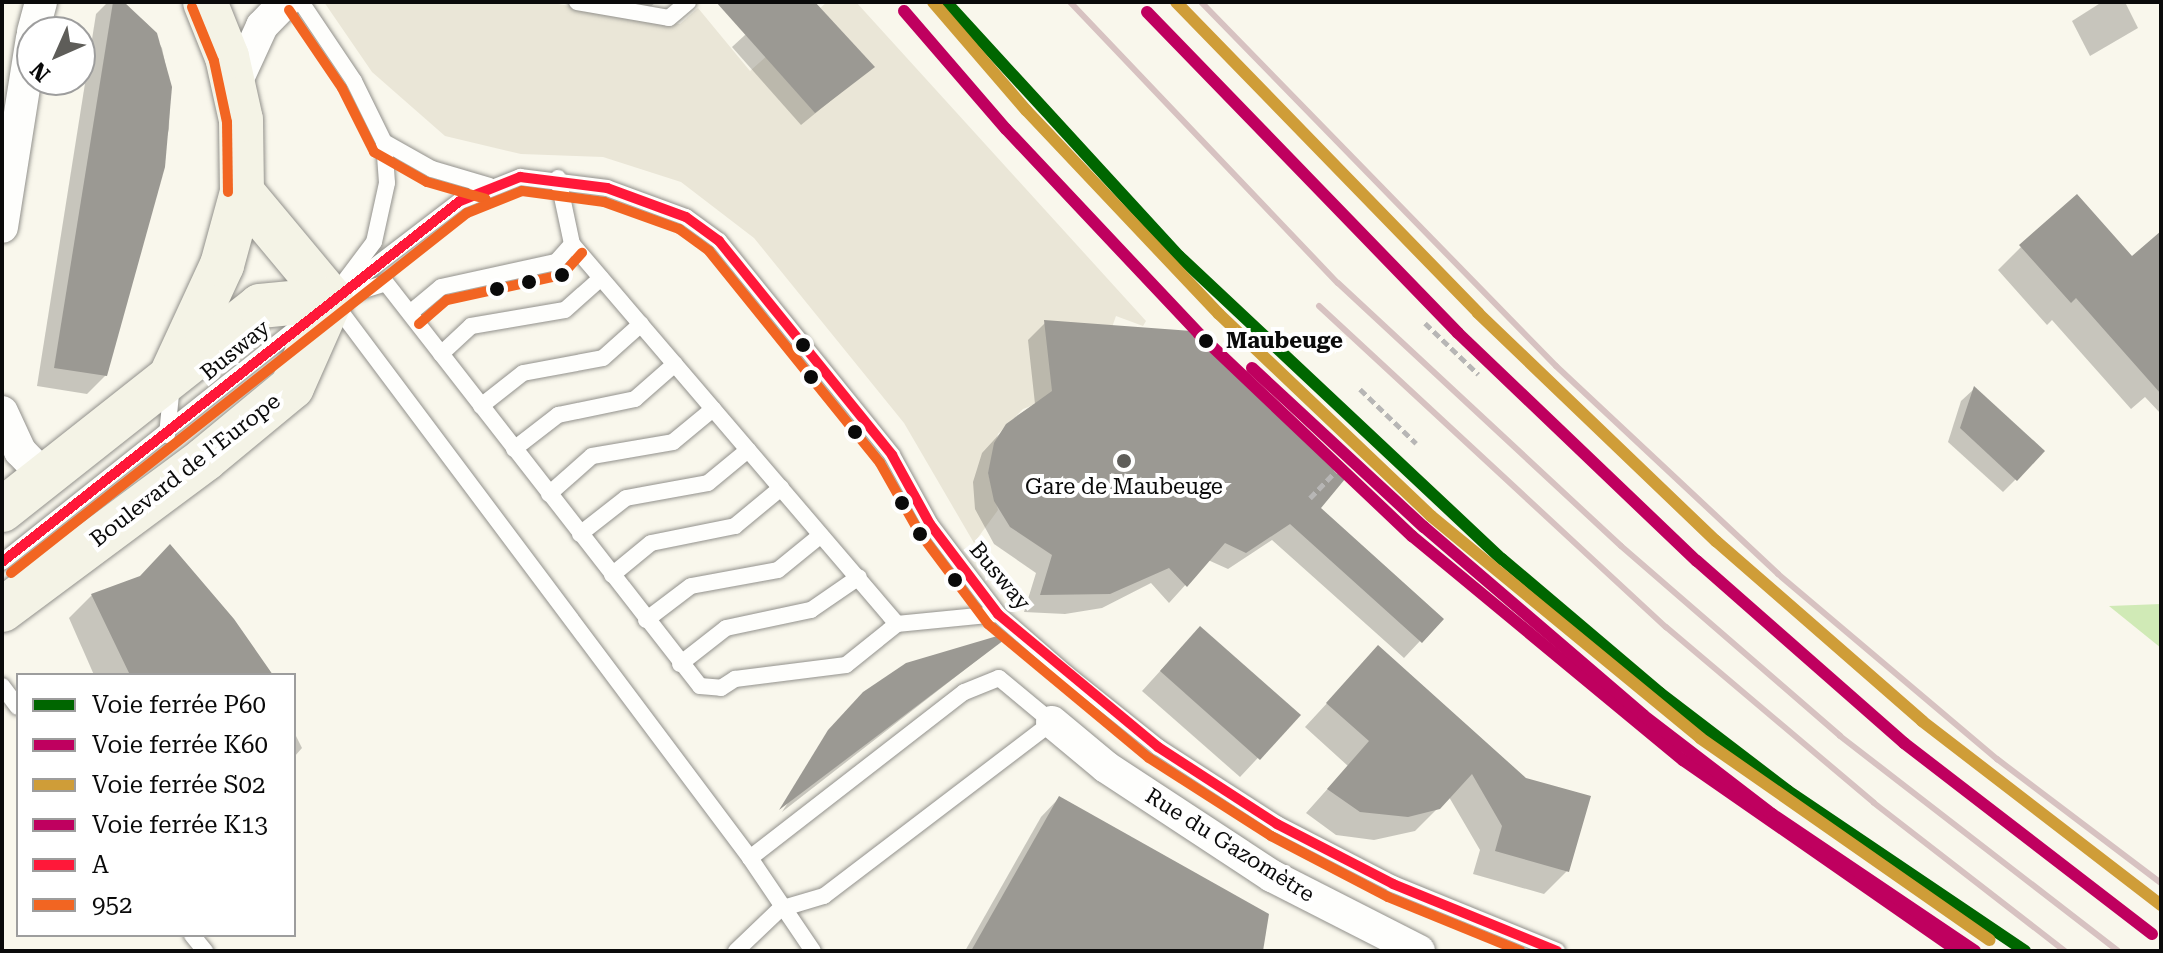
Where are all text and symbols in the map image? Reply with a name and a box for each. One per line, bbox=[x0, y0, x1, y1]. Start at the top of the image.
north arrow bbox=[16, 16, 96, 96]
text: N bbox=[25, 57, 55, 87]
unlabelled marker bbox=[554, 267, 570, 283]
unlabelled marker bbox=[521, 274, 537, 290]
unlabelled marker bbox=[489, 281, 505, 297]
street label: Busway bbox=[195, 314, 275, 386]
marker: Maubeuge bbox=[1193, 328, 1219, 354]
place label: Maubeuge bbox=[1226, 328, 1343, 354]
unlabelled marker bbox=[795, 337, 811, 353]
unlabelled marker bbox=[803, 369, 819, 385]
street label: Boulevard de l'Europe bbox=[85, 388, 285, 552]
unlabelled marker bbox=[847, 424, 863, 440]
marker: Gare de Maubeuge bbox=[1115, 452, 1133, 470]
place label: Gare de Maubeuge bbox=[1025, 474, 1223, 500]
unlabelled marker bbox=[894, 495, 910, 511]
unlabelled marker bbox=[912, 526, 928, 542]
street label: Busway bbox=[964, 537, 1036, 615]
unlabelled marker bbox=[947, 572, 963, 588]
legend bbox=[16, 673, 296, 937]
text: Voie ferrée P60 bbox=[92, 691, 266, 719]
text: Voie ferrée K60 bbox=[92, 731, 268, 759]
text: Voie ferrée S02 bbox=[92, 771, 265, 799]
street label: Rue du Gazomètre bbox=[1141, 782, 1319, 908]
text: Voie ferrée K13 bbox=[92, 811, 268, 839]
text: A bbox=[92, 851, 109, 879]
text: 952 bbox=[92, 891, 132, 919]

